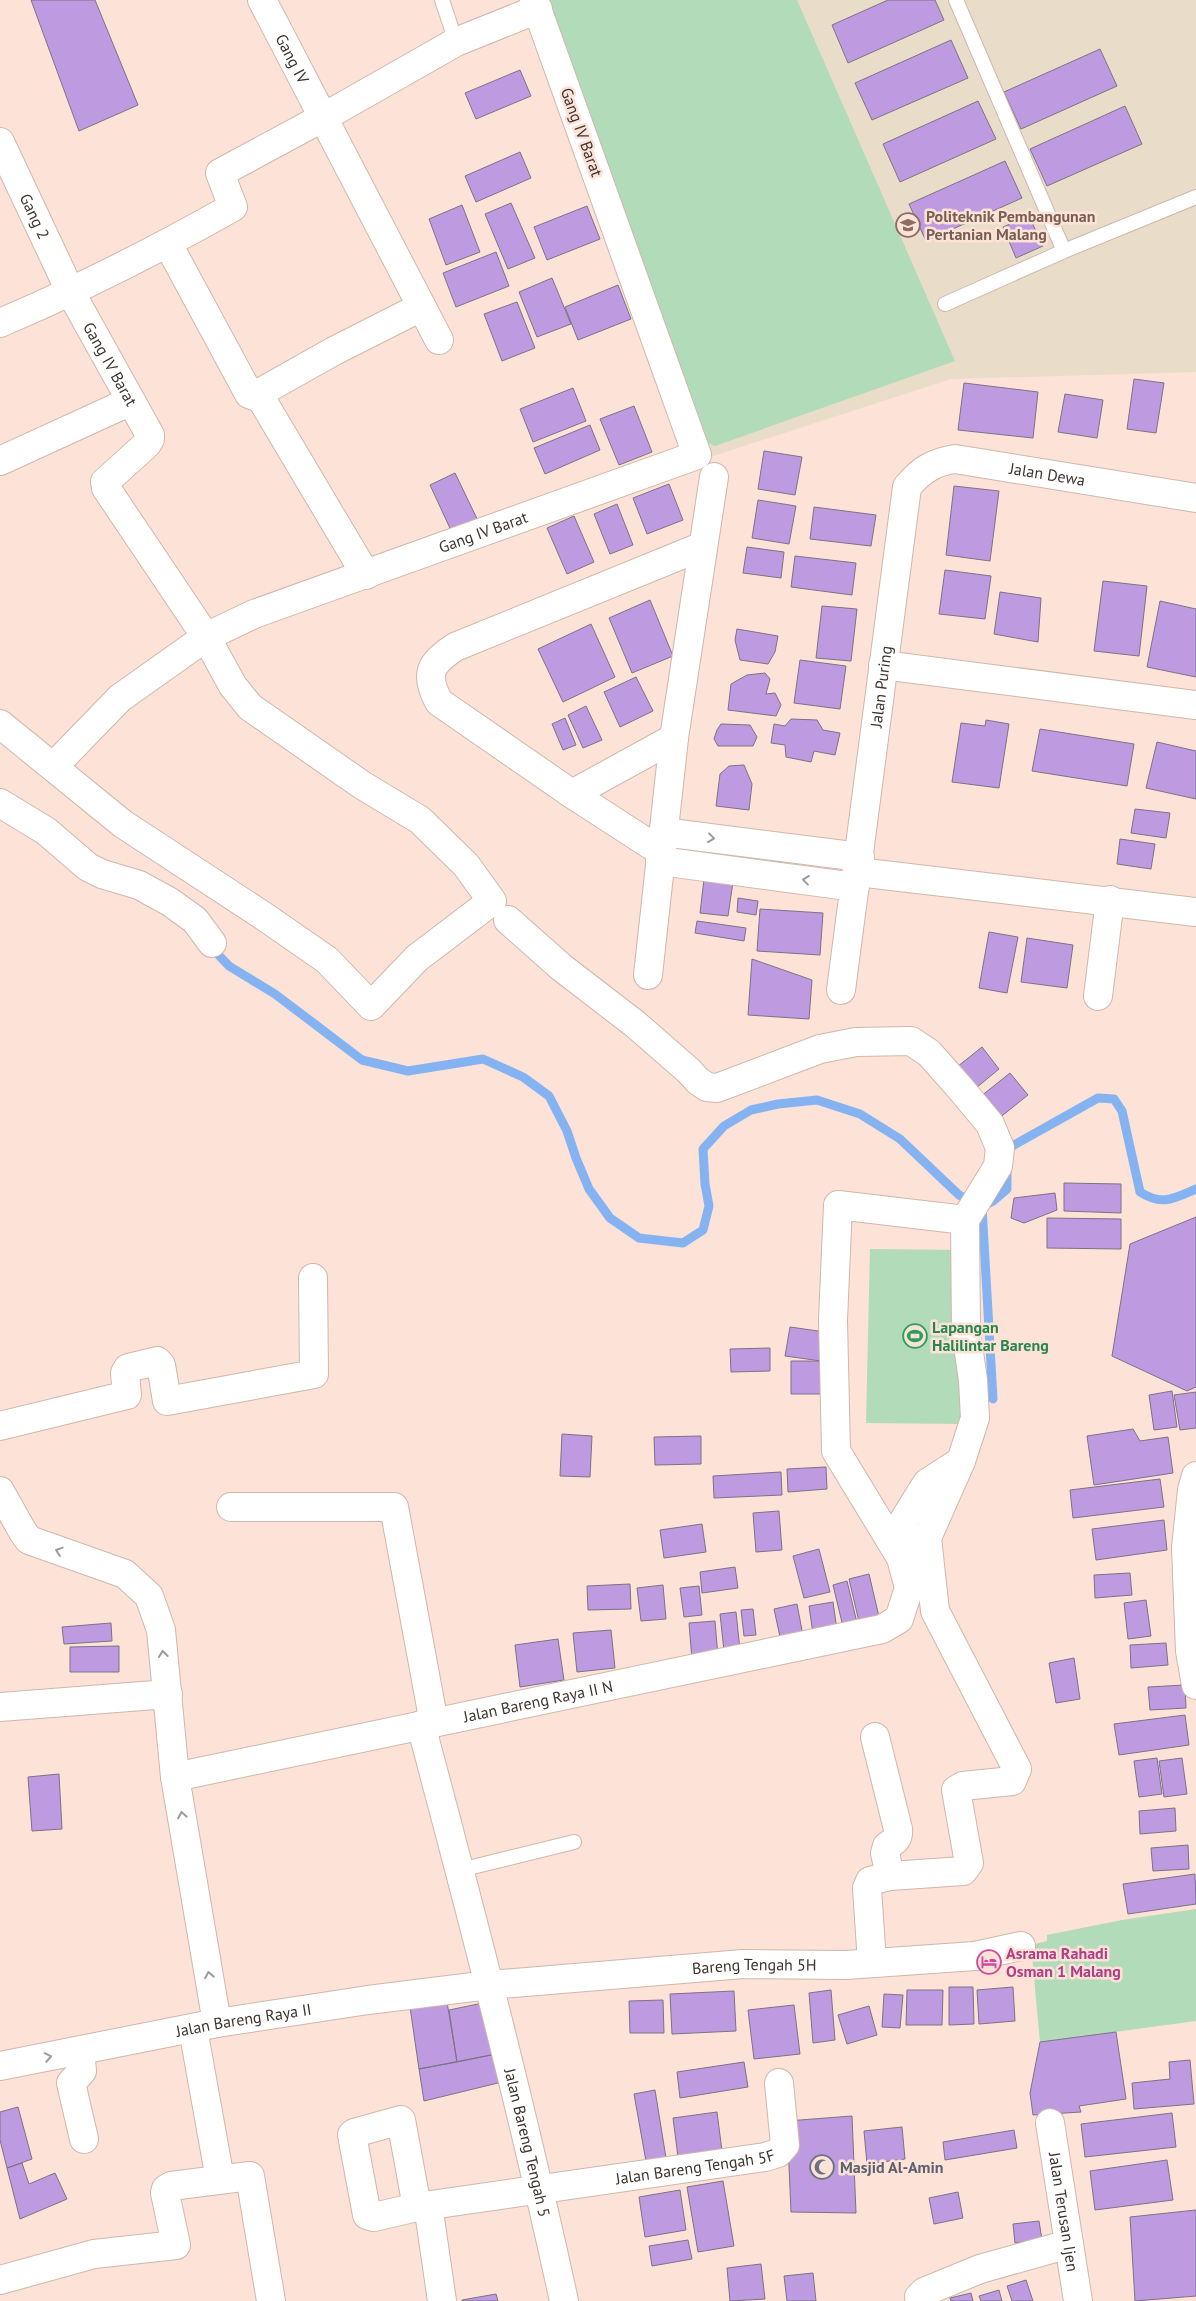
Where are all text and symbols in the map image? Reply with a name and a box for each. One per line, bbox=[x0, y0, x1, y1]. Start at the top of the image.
street label: Gang IV bbox=[271, 30, 314, 88]
street label: Gang IV Barat bbox=[557, 85, 607, 180]
street label: Gang 2 bbox=[16, 190, 54, 242]
place label: Politeknik Pembangunan Pertanian Malang bbox=[926, 206, 1096, 244]
school or university icon: Politeknik Pembangunan Pertanian Malang bbox=[895, 212, 921, 238]
street label: Gang IV Barat bbox=[79, 318, 142, 410]
street label: Jalan Dewa bbox=[1007, 458, 1087, 490]
street label: Gang IV Barat bbox=[436, 506, 531, 557]
street label: Jalan Puring bbox=[865, 644, 896, 730]
one-way arrow bbox=[707, 832, 715, 843]
one-way arrow bbox=[802, 875, 810, 886]
place label: Lapangan Halilintar Bareng bbox=[932, 1317, 1049, 1355]
sports icon: Lapangan Halilintar Bareng bbox=[902, 1323, 928, 1349]
one-way arrow bbox=[55, 1547, 64, 1557]
one-way arrow bbox=[158, 1650, 169, 1658]
street label: Jalan Bareng Raya II N bbox=[461, 1676, 615, 1727]
one-way arrow bbox=[177, 1811, 187, 1820]
place label: Asrama Rahadi Osman 1 Malang bbox=[1006, 1943, 1121, 1981]
hotel icon: Asrama Rahadi Osman 1 Malang bbox=[976, 1949, 1002, 1975]
street label: Bareng Tengah 5H bbox=[691, 1954, 817, 1978]
one-way arrow bbox=[205, 1971, 215, 1980]
street label: Jalan Bareng Raya II bbox=[173, 1999, 313, 2041]
one-way arrow bbox=[43, 2052, 52, 2062]
street label: Jalan Bareng Tengah 5 bbox=[500, 2065, 555, 2219]
street label: Jalan Bareng Tengah 5F bbox=[613, 2145, 777, 2188]
street label: Jalan Terusan Ijen bbox=[1045, 2150, 1083, 2273]
mosque icon: Masjid Al-Amin bbox=[809, 2154, 835, 2180]
place label: Masjid Al-Amin bbox=[840, 2157, 944, 2177]

